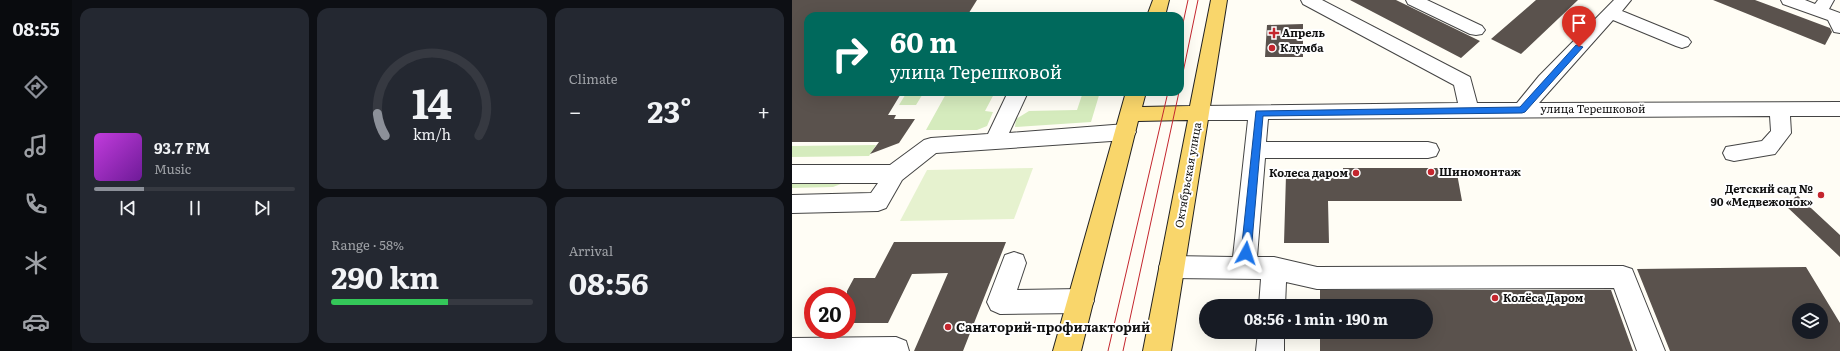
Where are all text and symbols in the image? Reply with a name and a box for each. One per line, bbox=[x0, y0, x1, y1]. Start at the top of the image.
pin bbox=[1562, 6, 1596, 47]
icon: arrive bbox=[1568, 12, 1590, 34]
text: 08:55 bbox=[12, 15, 60, 42]
text: 60 m bbox=[890, 20, 957, 62]
place label: Апрель bbox=[1282, 24, 1326, 40]
icon: right bbox=[824, 28, 876, 80]
marker: Апрель bbox=[1269, 28, 1279, 38]
place label: Клумба bbox=[1280, 39, 1324, 55]
marker: Клумба bbox=[1267, 43, 1277, 53]
text: улица Терешковой bbox=[890, 58, 1062, 85]
text: Climate bbox=[569, 69, 617, 88]
text: 14 bbox=[412, 70, 452, 132]
icon: directions bbox=[22, 73, 50, 101]
text: 23° bbox=[647, 88, 691, 132]
text: − bbox=[569, 94, 581, 127]
text: + bbox=[757, 94, 770, 127]
street label: улица Терешковой bbox=[1540, 100, 1646, 116]
street label: Октябрьская улица bbox=[1170, 121, 1204, 229]
text: km/h bbox=[413, 123, 452, 144]
icon: music bbox=[22, 132, 50, 160]
text: 93.7 FM bbox=[154, 136, 210, 159]
text: Music bbox=[154, 159, 191, 178]
place label: Шиномонтаж bbox=[1439, 163, 1522, 179]
place label: Колеса даром bbox=[1269, 164, 1348, 180]
marker: Шиномонтаж bbox=[1426, 167, 1436, 177]
marker: Колеса даром bbox=[1351, 168, 1361, 178]
place label: Детский сад № 90 «Медвежонок» bbox=[1710, 180, 1813, 209]
icon: phone bbox=[22, 190, 50, 218]
marker: Детский сад № 90 «Медвежонок» bbox=[1816, 190, 1826, 200]
icon: previous bbox=[117, 197, 139, 219]
icon: pause bbox=[184, 197, 206, 219]
icon: next bbox=[251, 197, 273, 219]
position arrow bbox=[1225, 232, 1267, 274]
text: Range · 58% bbox=[331, 235, 404, 254]
text: Arrival bbox=[569, 241, 613, 260]
icon: climate bbox=[22, 249, 50, 277]
text: 290 km bbox=[331, 254, 439, 298]
text: 08:56 bbox=[569, 260, 649, 304]
speed limit sign: 20 bbox=[804, 287, 856, 339]
place label: Колёса Даром bbox=[1503, 289, 1584, 305]
marker: Колёса Даром bbox=[1490, 293, 1500, 303]
map controls bbox=[1792, 303, 1828, 339]
button: layers bbox=[1792, 303, 1828, 339]
text: 08:56 · 1 min · 190 m bbox=[1244, 307, 1388, 330]
icon: car bbox=[22, 308, 50, 336]
place label: Санаторий-профилакторий bbox=[956, 317, 1150, 336]
marker: Санаторий-профилакторий bbox=[943, 322, 953, 332]

